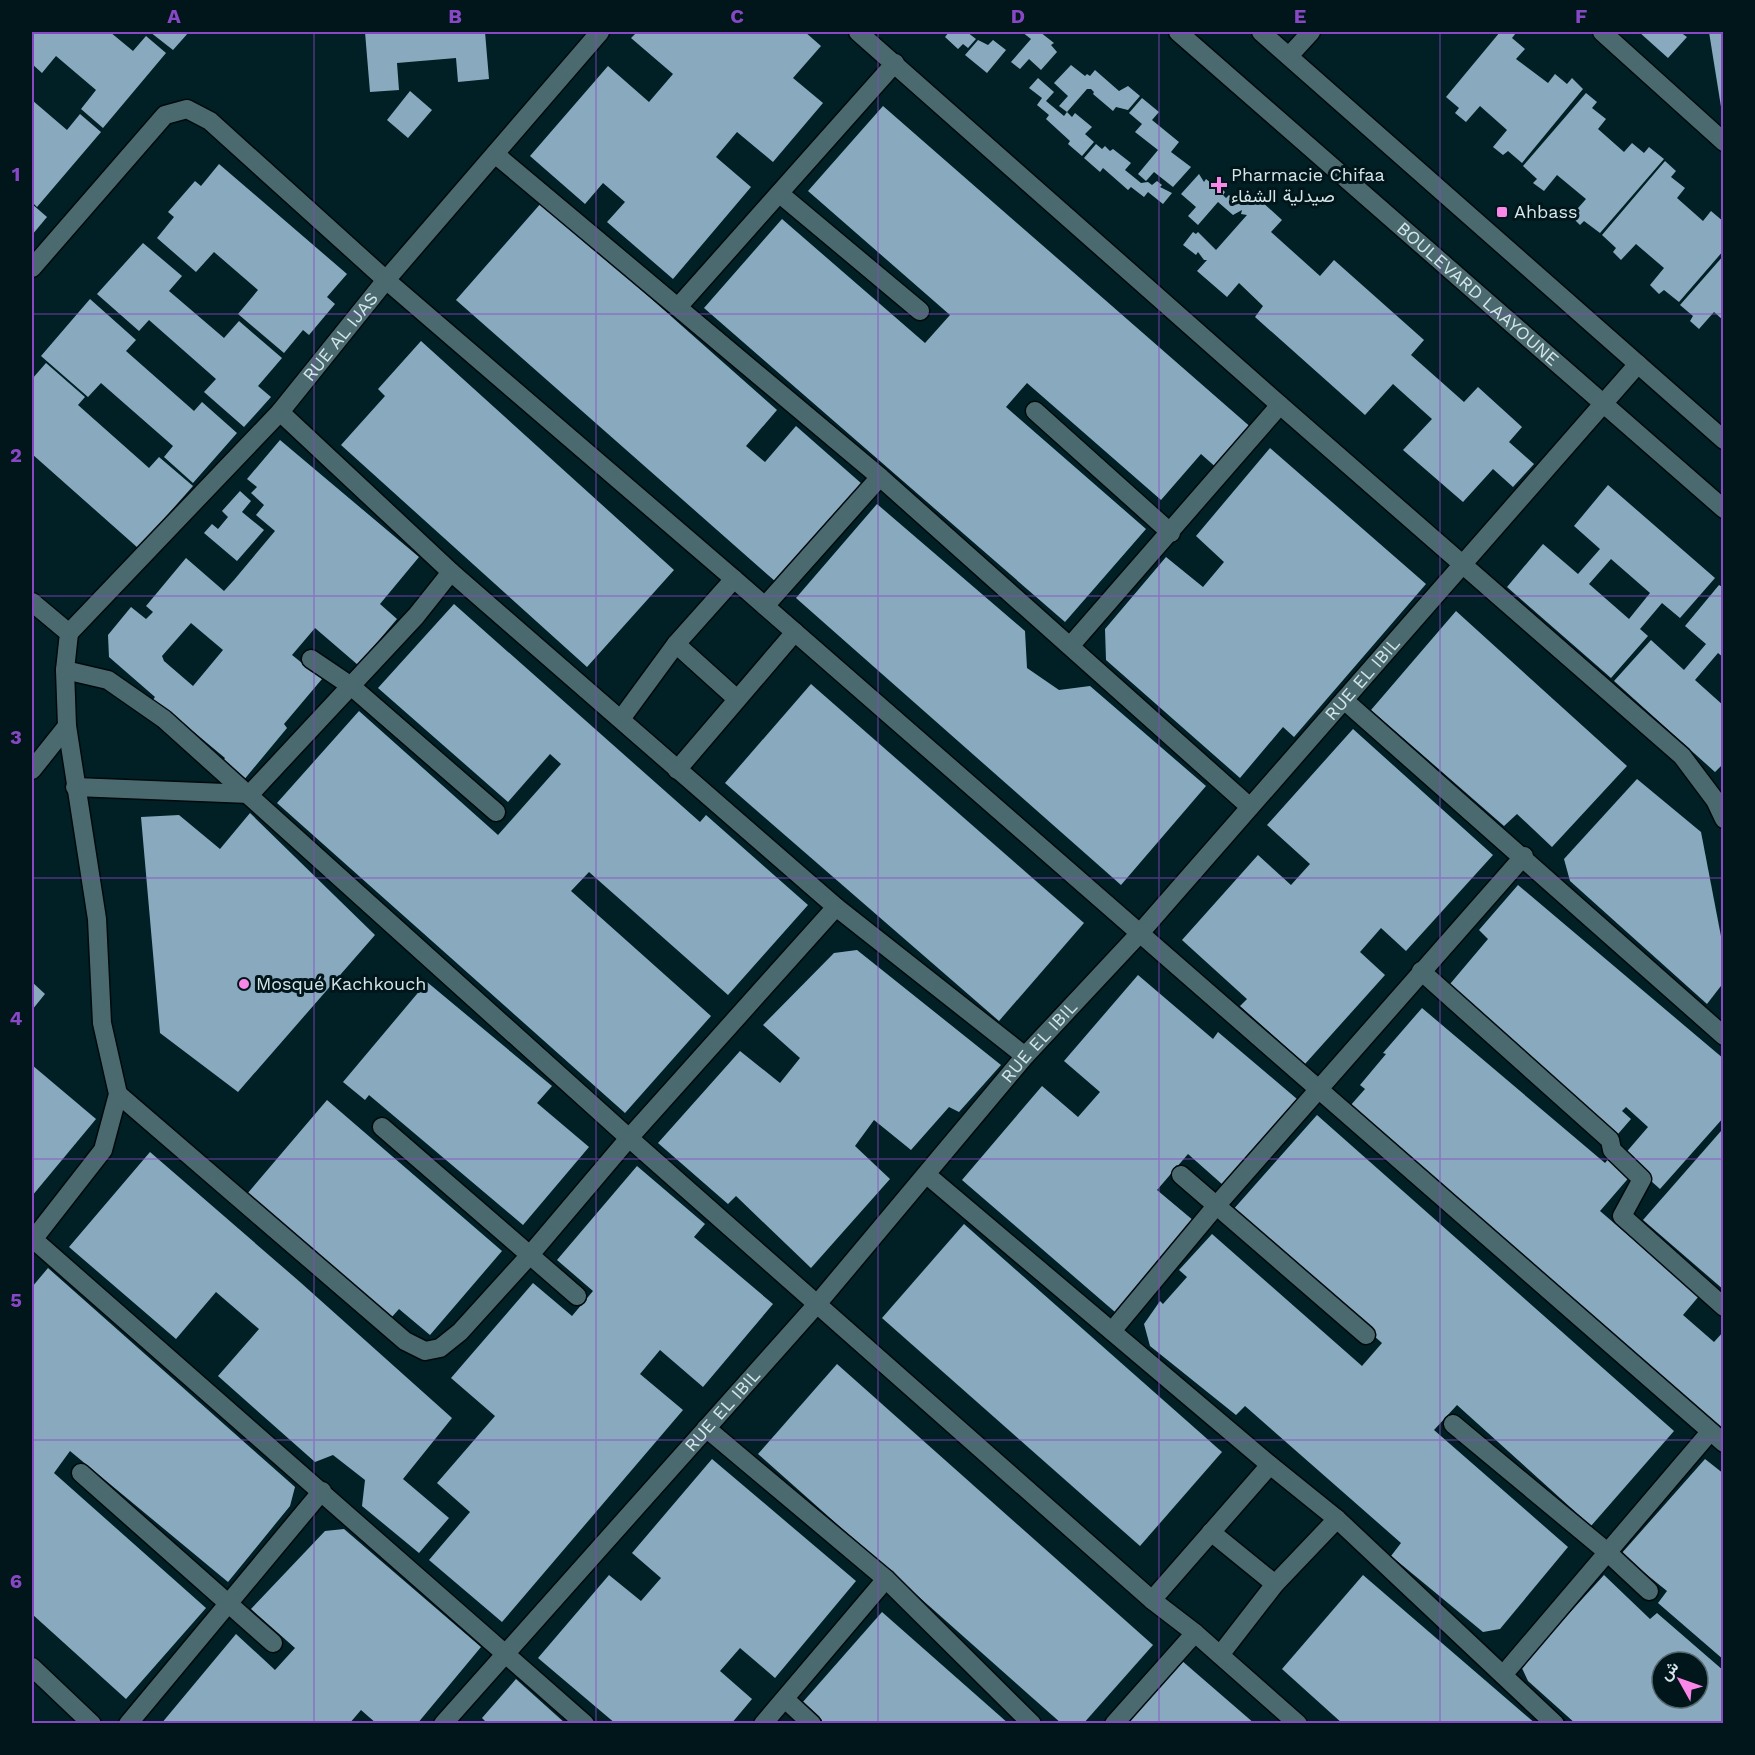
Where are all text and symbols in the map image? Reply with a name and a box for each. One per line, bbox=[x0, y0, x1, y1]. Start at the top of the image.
text: A bbox=[167, 4, 181, 28]
text: B bbox=[448, 4, 462, 28]
text: C bbox=[730, 4, 744, 28]
text: D bbox=[1011, 4, 1025, 28]
text: E bbox=[1294, 4, 1306, 28]
text: F bbox=[1575, 4, 1587, 28]
text: 1 bbox=[12, 162, 20, 186]
place label: Pharmacie Chifaa صيدلية الشفاء bbox=[1231, 164, 1385, 206]
marker: Pharmacie Chifaa صيدلية الشفاء bbox=[1212, 178, 1226, 192]
place label: Ahbass bbox=[1514, 201, 1577, 222]
marker: Ahbass bbox=[1495, 205, 1509, 219]
street label: BOULEVARD LAAYOUNE bbox=[1393, 217, 1563, 370]
street label: RUE AL IJAS bbox=[298, 288, 382, 385]
text: 2 bbox=[10, 443, 22, 467]
street label: RUE EL IBIL bbox=[1320, 633, 1404, 725]
text: 3 bbox=[10, 725, 22, 749]
place label: Mosqué Kachkouch bbox=[256, 973, 426, 994]
marker: Mosqué Kachkouch bbox=[237, 977, 251, 991]
street label: RUE EL IBIL bbox=[996, 996, 1081, 1087]
text: 4 bbox=[10, 1006, 23, 1030]
text: 5 bbox=[10, 1288, 22, 1312]
street label: RUE EL IBIL bbox=[680, 1364, 764, 1456]
text: 6 bbox=[10, 1569, 22, 1593]
north arrow bbox=[1650, 1650, 1710, 1710]
text: ش bbox=[1655, 1657, 1682, 1684]

